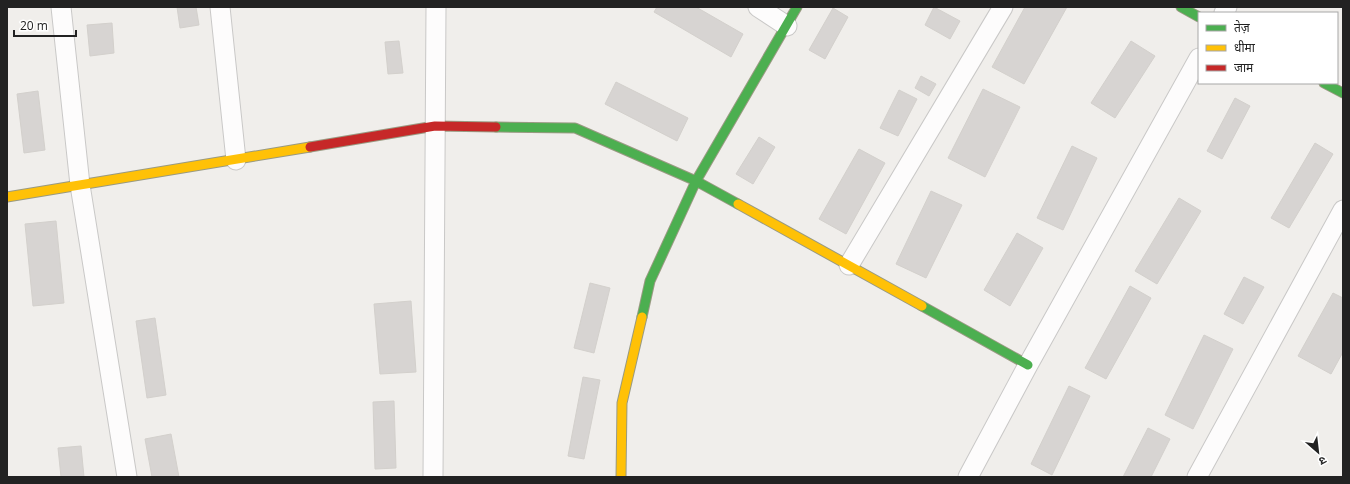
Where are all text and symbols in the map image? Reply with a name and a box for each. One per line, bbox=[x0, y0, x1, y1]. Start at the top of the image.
scale bar bbox=[14, 12, 76, 38]
legend bbox=[1198, 12, 1338, 84]
text: 20 m bbox=[20, 17, 48, 34]
text: तेज़ bbox=[1234, 19, 1251, 36]
text: धीमा bbox=[1234, 39, 1256, 56]
text: जाम bbox=[1234, 59, 1254, 76]
north arrow bbox=[1298, 432, 1338, 472]
text: उ bbox=[1316, 453, 1329, 470]

